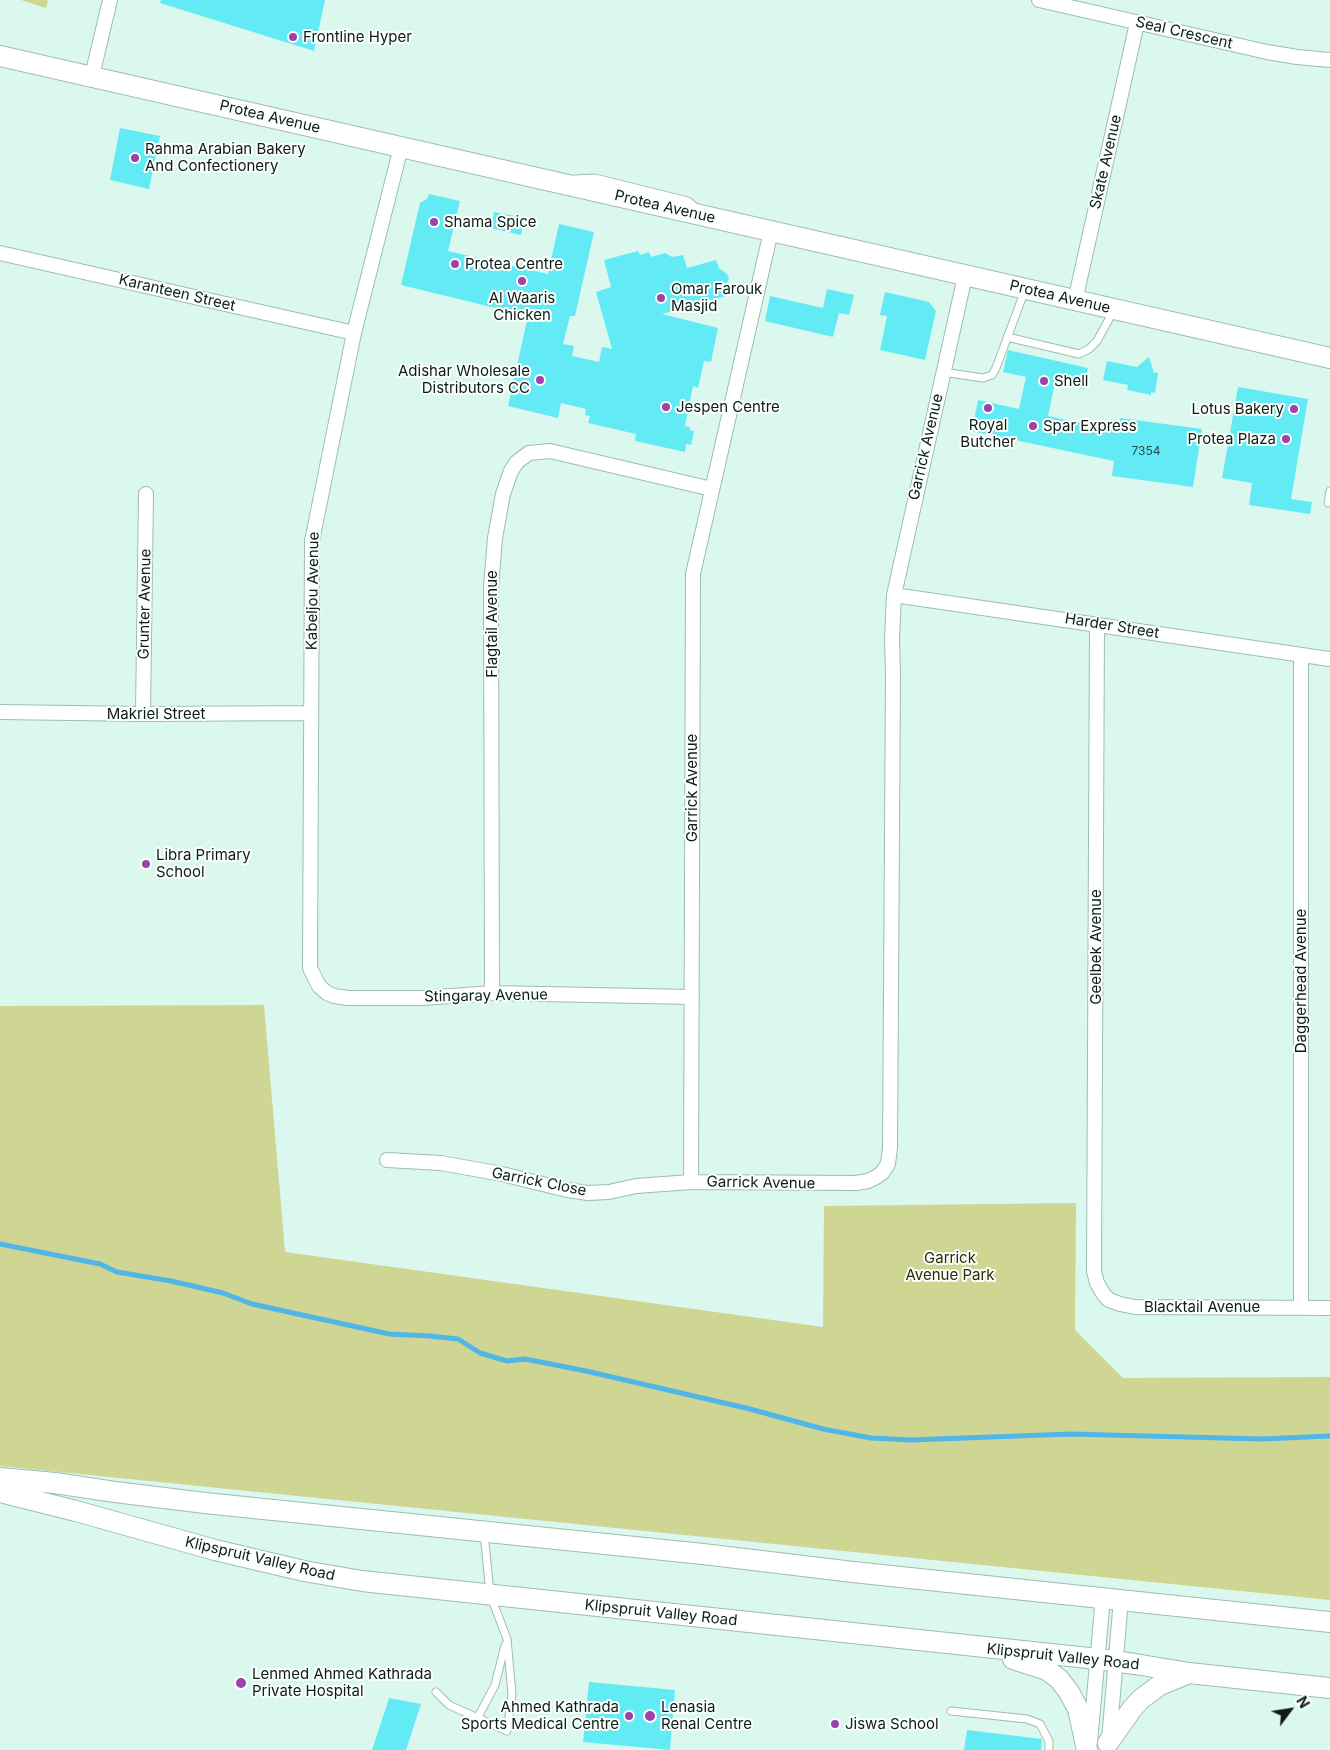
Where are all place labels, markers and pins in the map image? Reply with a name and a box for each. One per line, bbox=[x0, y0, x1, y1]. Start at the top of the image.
place label: Frontline Hyper bbox=[303, 28, 412, 46]
marker: Frontline Hyper bbox=[287, 31, 299, 43]
place label: Rahma Arabian Bakery And Confectionery bbox=[145, 140, 306, 175]
marker: Rahma Arabian Bakery And Confectionery bbox=[129, 152, 141, 164]
place label: Shama Spice bbox=[444, 213, 536, 231]
marker: Shama Spice bbox=[428, 216, 440, 228]
place label: Protea Centre bbox=[465, 255, 563, 273]
marker: Protea Centre bbox=[449, 258, 461, 270]
marker: Al Waaris Chicken bbox=[516, 275, 528, 287]
place label: Omar Farouk Masjid bbox=[671, 280, 762, 315]
place label: Al Waaris Chicken bbox=[489, 289, 555, 324]
marker: Omar Farouk Masjid bbox=[655, 292, 667, 304]
place label: Adishar Wholesale Distributors CC bbox=[398, 362, 530, 397]
place label: Shell bbox=[1054, 372, 1089, 390]
marker: Adishar Wholesale Distributors CC bbox=[534, 374, 546, 386]
marker: Shell bbox=[1038, 375, 1050, 387]
place label: Jespen Centre bbox=[676, 398, 780, 416]
place label: Lotus Bakery bbox=[1191, 400, 1284, 418]
marker: Jespen Centre bbox=[660, 401, 672, 413]
marker: Royal Butcher bbox=[982, 402, 994, 414]
marker: Lotus Bakery bbox=[1288, 403, 1300, 415]
place label: Royal Butcher bbox=[960, 416, 1016, 451]
place label: Spar Express bbox=[1043, 417, 1137, 435]
marker: Spar Express bbox=[1027, 420, 1039, 432]
place label: Protea Plaza bbox=[1187, 430, 1276, 448]
marker: Protea Plaza bbox=[1280, 433, 1292, 445]
place label: Libra Primary School bbox=[156, 846, 251, 881]
marker: Libra Primary School bbox=[140, 858, 152, 870]
place label: Lenmed Ahmed Kathrada Private Hospital bbox=[252, 1665, 432, 1700]
marker: Lenmed Ahmed Kathrada Private Hospital bbox=[234, 1676, 248, 1690]
place label: Ahmed Kathrada Sports Medical Centre bbox=[461, 1698, 619, 1733]
place label: Lenasia Renal Centre bbox=[661, 1698, 752, 1733]
marker: Lenasia Renal Centre bbox=[643, 1709, 657, 1723]
marker: Ahmed Kathrada Sports Medical Centre bbox=[623, 1710, 635, 1722]
place label: Jiswa School bbox=[845, 1715, 939, 1733]
marker: Jiswa School bbox=[829, 1718, 841, 1730]

